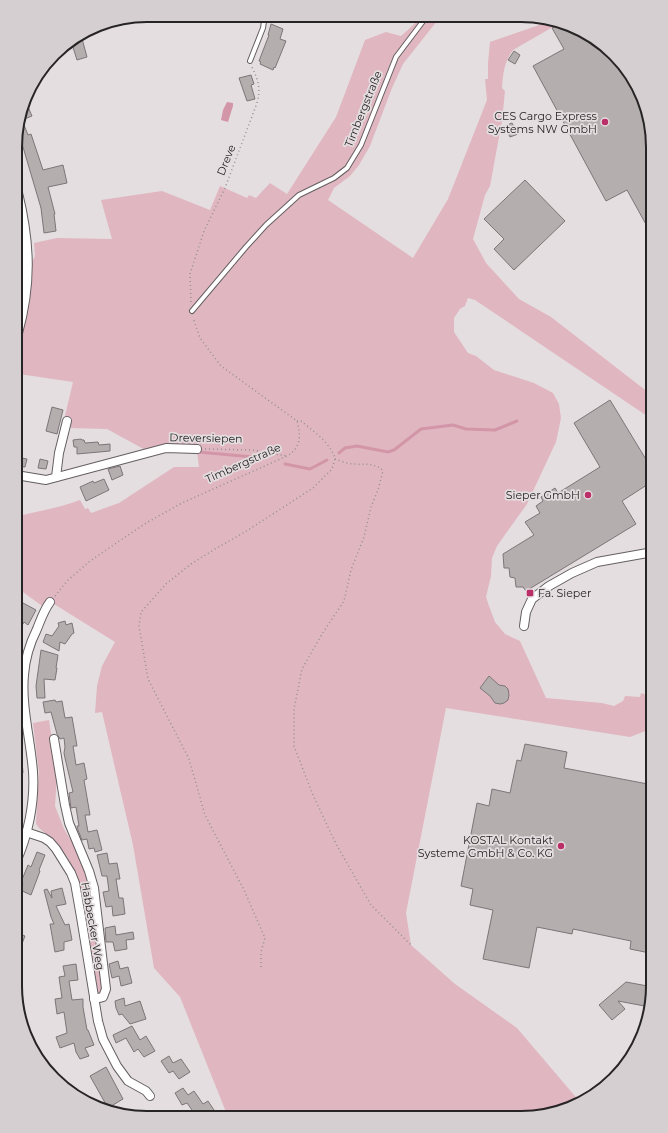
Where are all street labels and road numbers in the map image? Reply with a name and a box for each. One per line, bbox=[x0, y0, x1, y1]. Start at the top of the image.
street label: Timbergstraße bbox=[341, 68, 385, 149]
street label: Dreve bbox=[213, 142, 239, 178]
street label: Dreversiepen bbox=[169, 430, 243, 446]
street label: Timbergstraße bbox=[203, 440, 283, 486]
street label: Habbecker Weg bbox=[78, 881, 108, 971]

